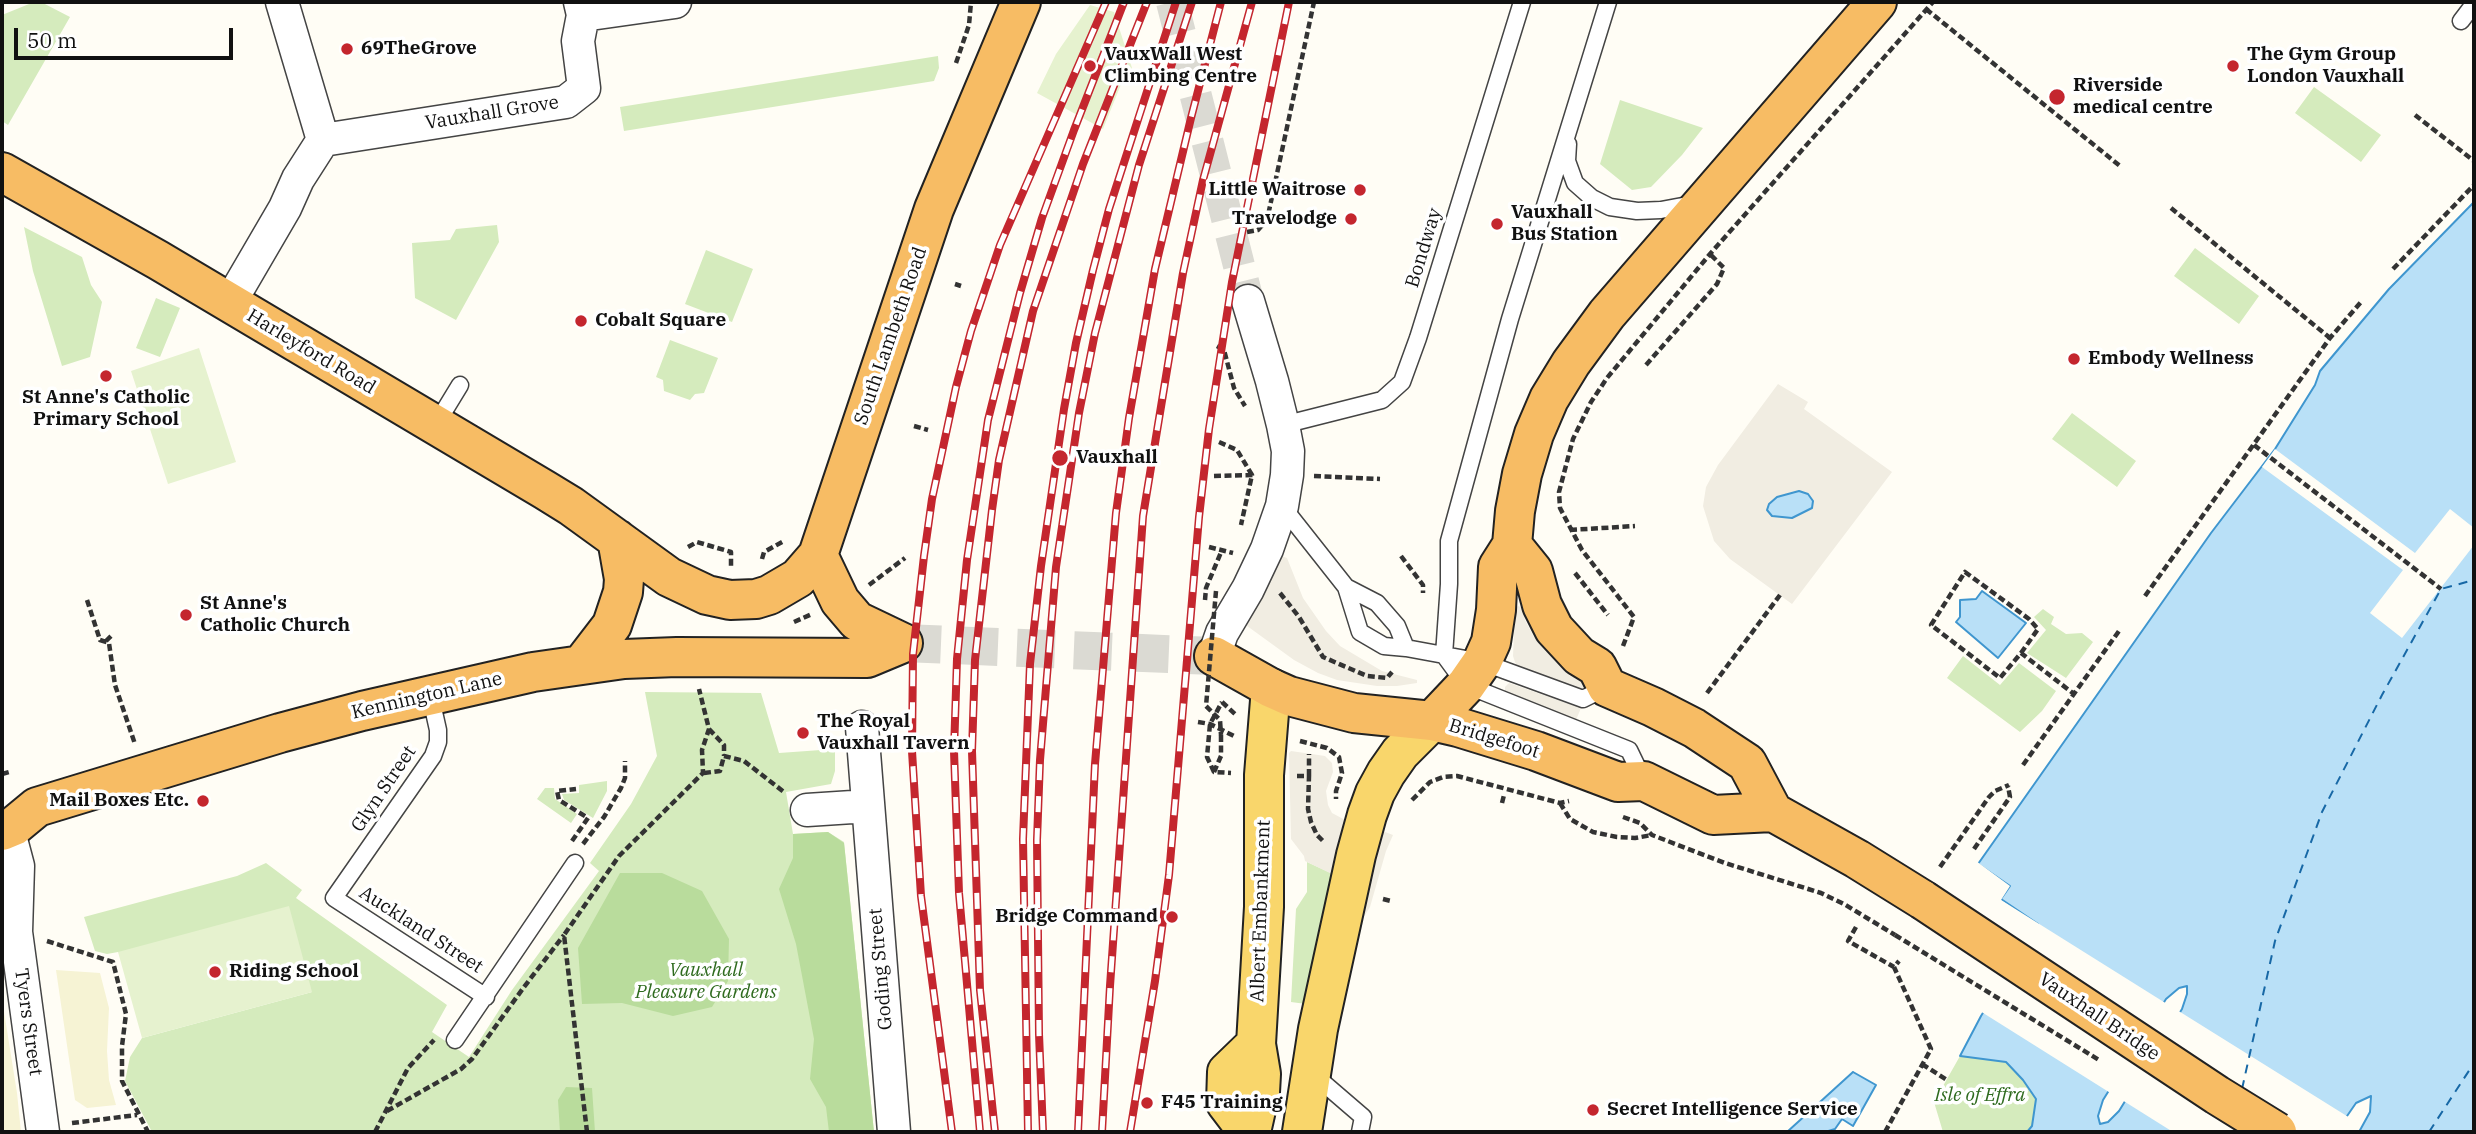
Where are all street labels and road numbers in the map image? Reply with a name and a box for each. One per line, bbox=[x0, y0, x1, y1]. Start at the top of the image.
street label: Vauxhall Grove bbox=[424, 91, 560, 135]
street label: Bondway bbox=[1401, 205, 1447, 291]
street label: South Lambeth Road bbox=[850, 244, 932, 428]
street label: Harleyford Road bbox=[242, 304, 380, 400]
street label: Kennington Lane bbox=[349, 668, 505, 724]
street label: Bridgefoot bbox=[1446, 714, 1542, 764]
street label: Glyn Street bbox=[347, 741, 421, 837]
street label: Albert Embankment bbox=[1246, 819, 1276, 1003]
street label: Auckland Street bbox=[355, 882, 487, 978]
street label: Goding Street bbox=[864, 907, 898, 1031]
street label: Tyers Street bbox=[9, 967, 47, 1077]
street label: Vauxhall Bridge bbox=[2034, 968, 2164, 1066]

